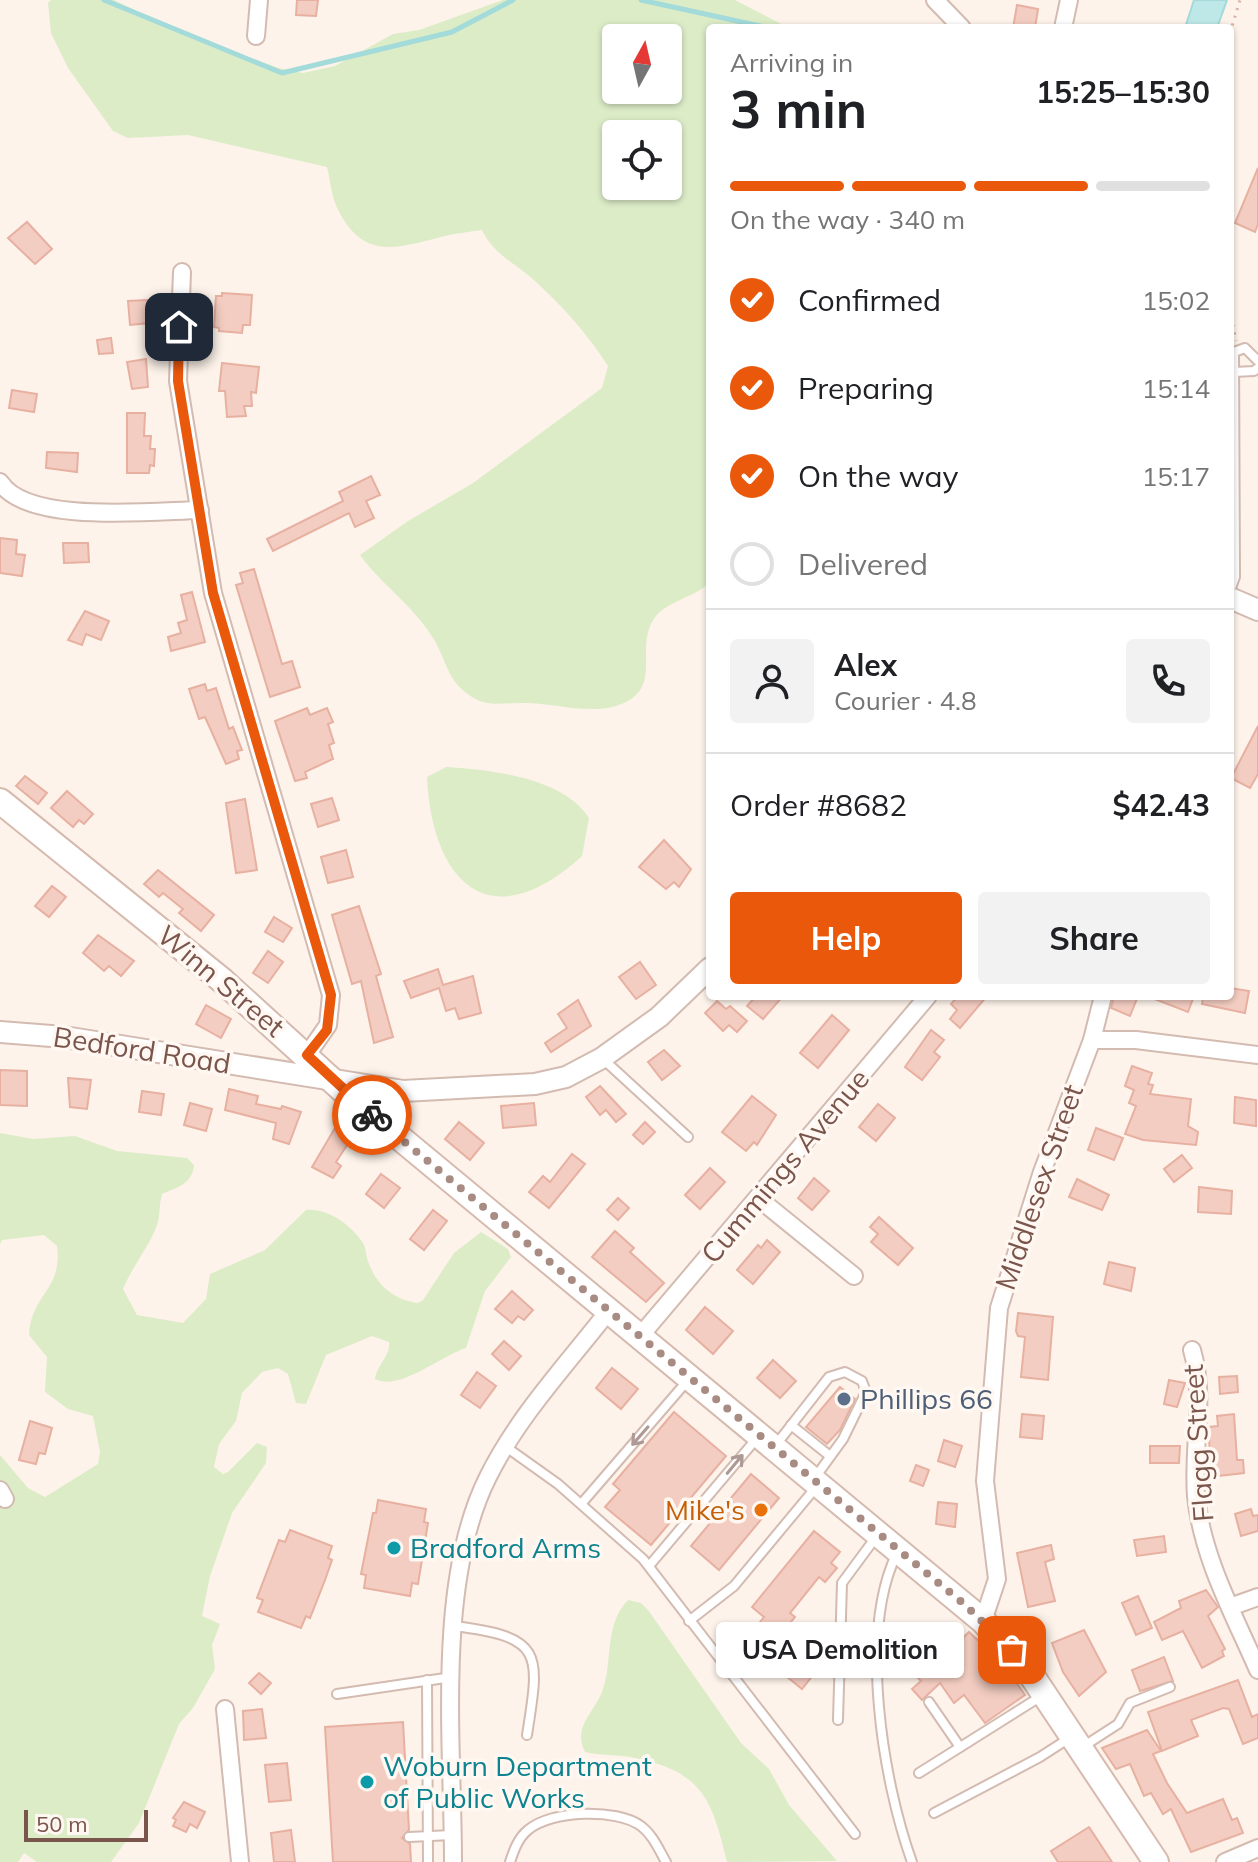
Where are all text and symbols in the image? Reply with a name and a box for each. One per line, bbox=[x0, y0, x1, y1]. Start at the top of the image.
north arrow bbox=[602, 24, 682, 104]
map controls bbox=[602, 24, 682, 200]
text: Arriving in bbox=[730, 46, 853, 79]
text: 15:25–15:30 bbox=[1036, 73, 1210, 111]
text: 3 min bbox=[730, 76, 867, 141]
button: locate bbox=[602, 120, 682, 200]
text: On the way · 340 m bbox=[730, 203, 965, 236]
icon: check bbox=[730, 278, 774, 322]
text: Confirmed bbox=[798, 281, 941, 319]
text: 15:02 bbox=[1142, 284, 1210, 317]
pin bbox=[145, 293, 213, 361]
icon: home bbox=[157, 305, 201, 349]
icon: check bbox=[730, 366, 774, 410]
text: Preparing bbox=[798, 369, 934, 407]
text: 15:14 bbox=[1142, 372, 1210, 405]
icon: check bbox=[730, 454, 774, 498]
text: On the way bbox=[798, 457, 958, 495]
text: 15:17 bbox=[1142, 460, 1210, 493]
text: Delivered bbox=[798, 545, 928, 583]
button: person bbox=[730, 639, 814, 723]
button: phone bbox=[1126, 639, 1210, 723]
text: Alex bbox=[834, 646, 897, 684]
text: Courier · 4.8 bbox=[834, 684, 977, 717]
text: Order #8682 bbox=[730, 786, 907, 824]
text: $42.43 bbox=[1113, 786, 1210, 824]
button: Help bbox=[730, 892, 962, 984]
button: Share bbox=[978, 892, 1210, 984]
street label: Winn Street bbox=[151, 917, 292, 1044]
street label: Bedford Road bbox=[51, 1018, 233, 1081]
street label: Cummings Avenue bbox=[693, 1061, 876, 1270]
courier bbox=[332, 1075, 412, 1155]
street label: Middlesex Street bbox=[987, 1079, 1090, 1294]
icon: bike bbox=[350, 1093, 394, 1137]
street label: Flagg Street bbox=[1175, 1363, 1220, 1523]
place label: Phillips 66 bbox=[860, 1381, 993, 1416]
marker: Phillips 66 bbox=[835, 1390, 853, 1408]
one-way arrow bbox=[631, 1425, 649, 1445]
one-way arrow bbox=[726, 1454, 744, 1474]
place label: Mike's bbox=[665, 1492, 745, 1527]
marker: Mike's bbox=[752, 1501, 770, 1519]
place label: Bradford Arms bbox=[410, 1530, 601, 1565]
marker: Bradford Arms bbox=[385, 1539, 403, 1557]
pin bbox=[978, 1616, 1046, 1684]
callout: USA Demolition bbox=[716, 1622, 964, 1678]
icon: bag bbox=[990, 1628, 1034, 1672]
text: USA Demolition bbox=[742, 1633, 938, 1666]
place label: Woburn Department of Public Works bbox=[383, 1748, 652, 1815]
marker: Woburn Department of Public Works bbox=[358, 1773, 376, 1791]
scale bar bbox=[24, 1806, 148, 1842]
text: 50 m bbox=[36, 1810, 87, 1838]

